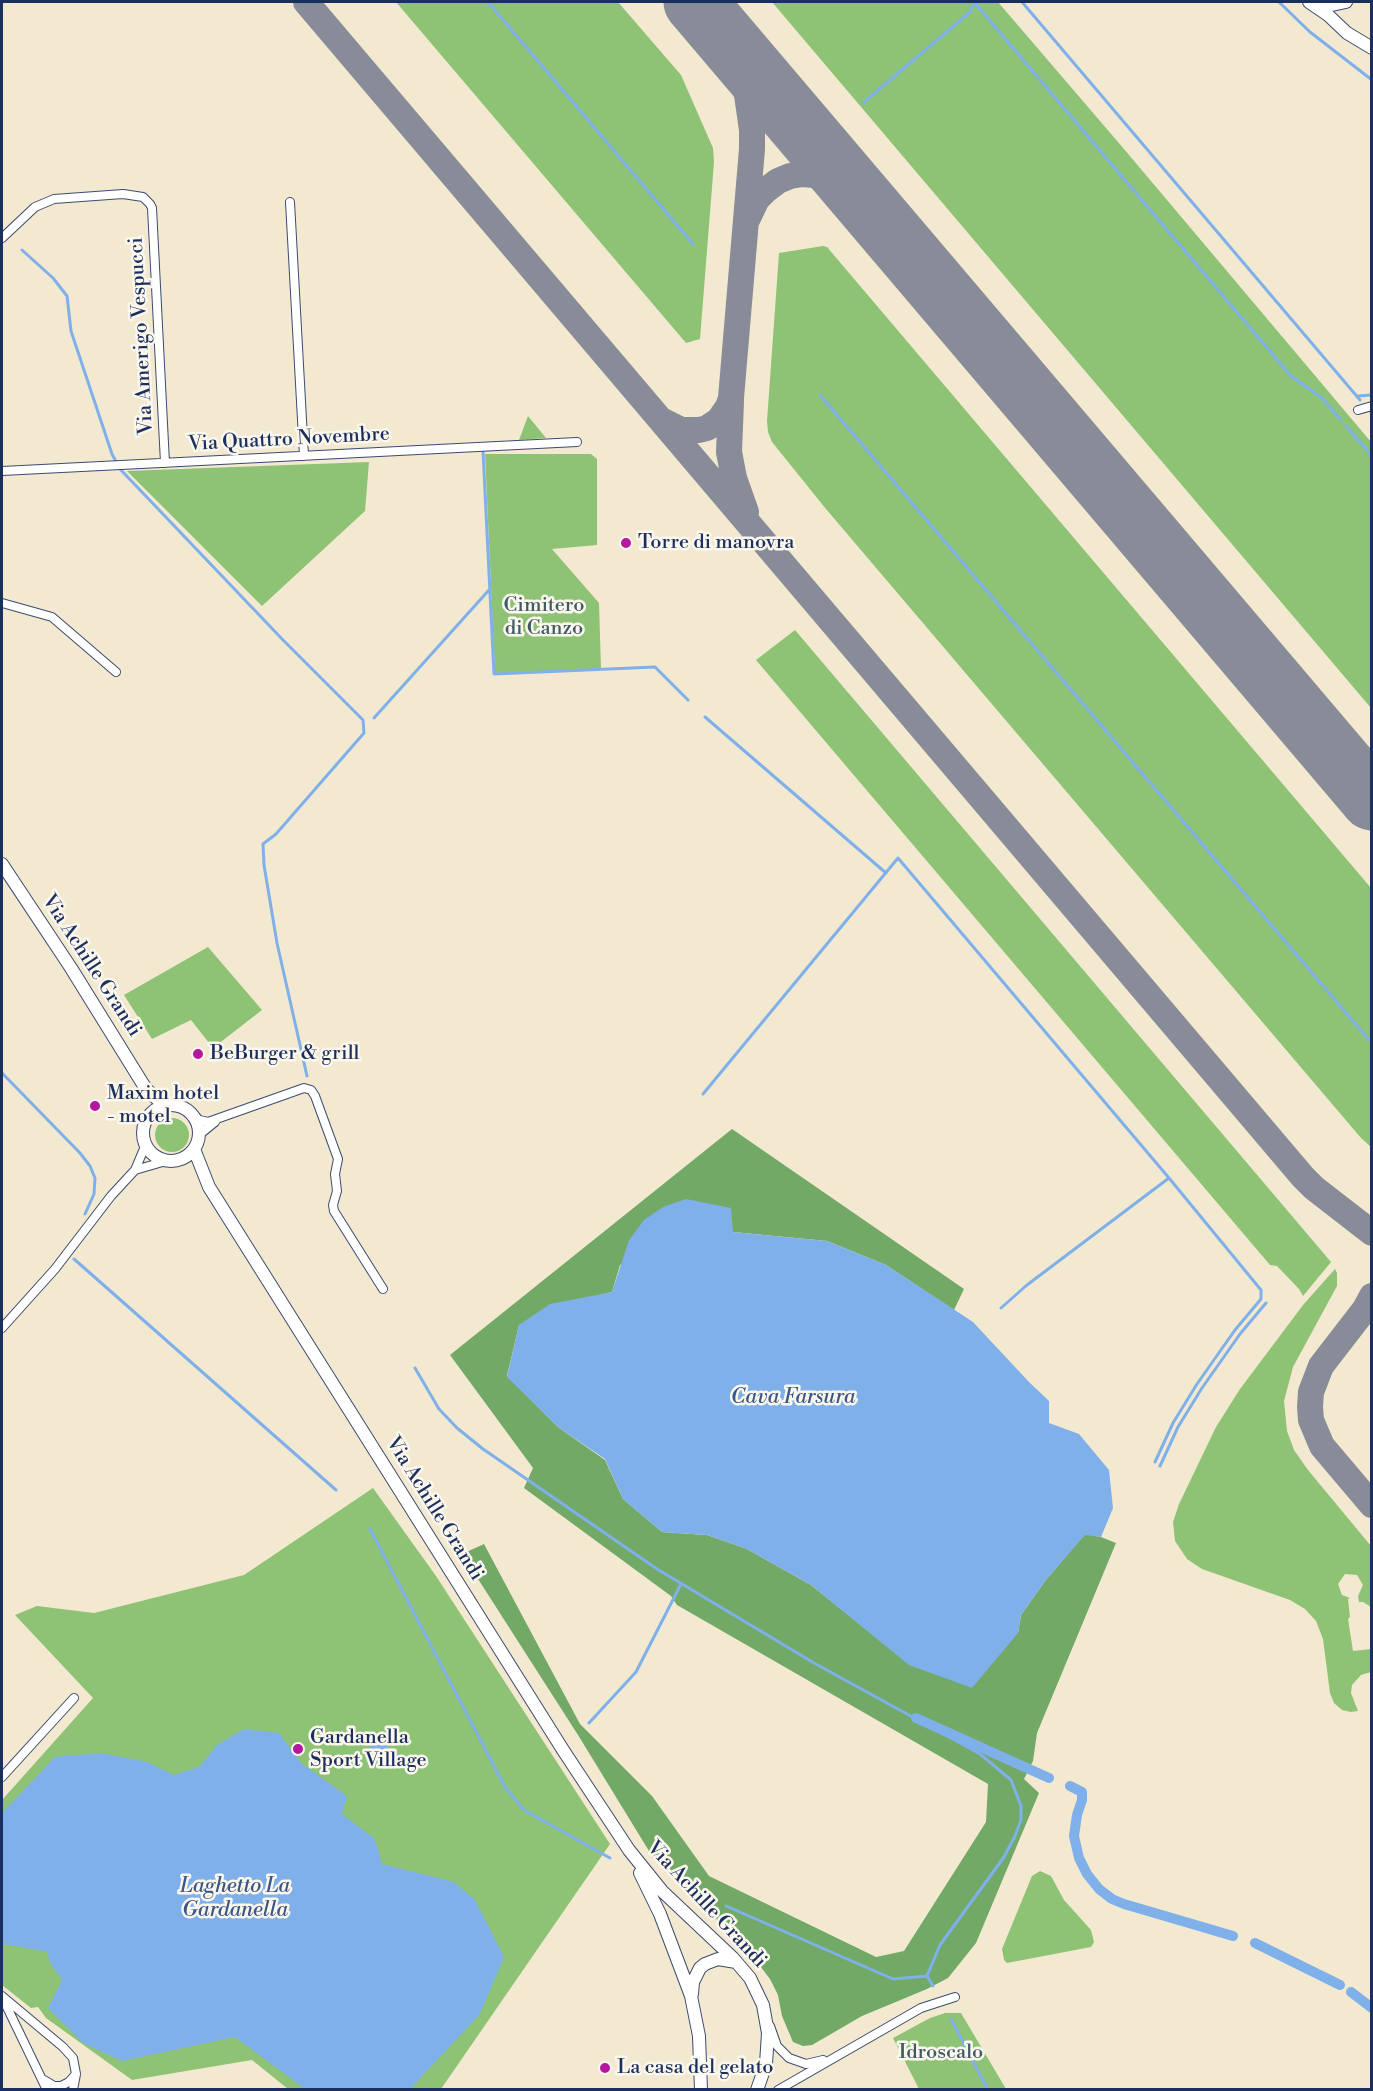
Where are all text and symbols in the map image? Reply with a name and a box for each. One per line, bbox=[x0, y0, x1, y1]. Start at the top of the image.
street label: Via Amerigo Vespucci bbox=[125, 237, 159, 435]
street label: Via Quattro Novembre bbox=[188, 423, 390, 457]
place label: Torre di manovra bbox=[638, 531, 794, 555]
marker: Torre di manovra bbox=[619, 536, 633, 550]
park label: Cimitero di Canzo bbox=[504, 594, 584, 641]
street label: Via Achille Grandi bbox=[36, 890, 146, 1042]
place label: BeBurger & grill bbox=[210, 1042, 360, 1066]
marker: BeBurger & grill bbox=[191, 1047, 205, 1061]
place label: Maxim hotel - motel bbox=[107, 1082, 219, 1129]
marker: Maxim hotel - motel bbox=[88, 1099, 102, 1113]
water label: Cava Farsura bbox=[731, 1385, 855, 1411]
street label: Via Achille Grandi bbox=[380, 1433, 488, 1585]
place label: Gardanella Sport Village bbox=[310, 1726, 427, 1773]
marker: Gardanella Sport Village bbox=[291, 1742, 305, 1756]
street label: Via Achille Grandi bbox=[641, 1836, 771, 1974]
water label: Laghetto La Gardanella bbox=[180, 1874, 290, 1924]
park label: Idroscalo bbox=[899, 2041, 983, 2065]
place label: La casa del gelato bbox=[617, 2056, 774, 2080]
marker: La casa del gelato bbox=[598, 2061, 612, 2075]

